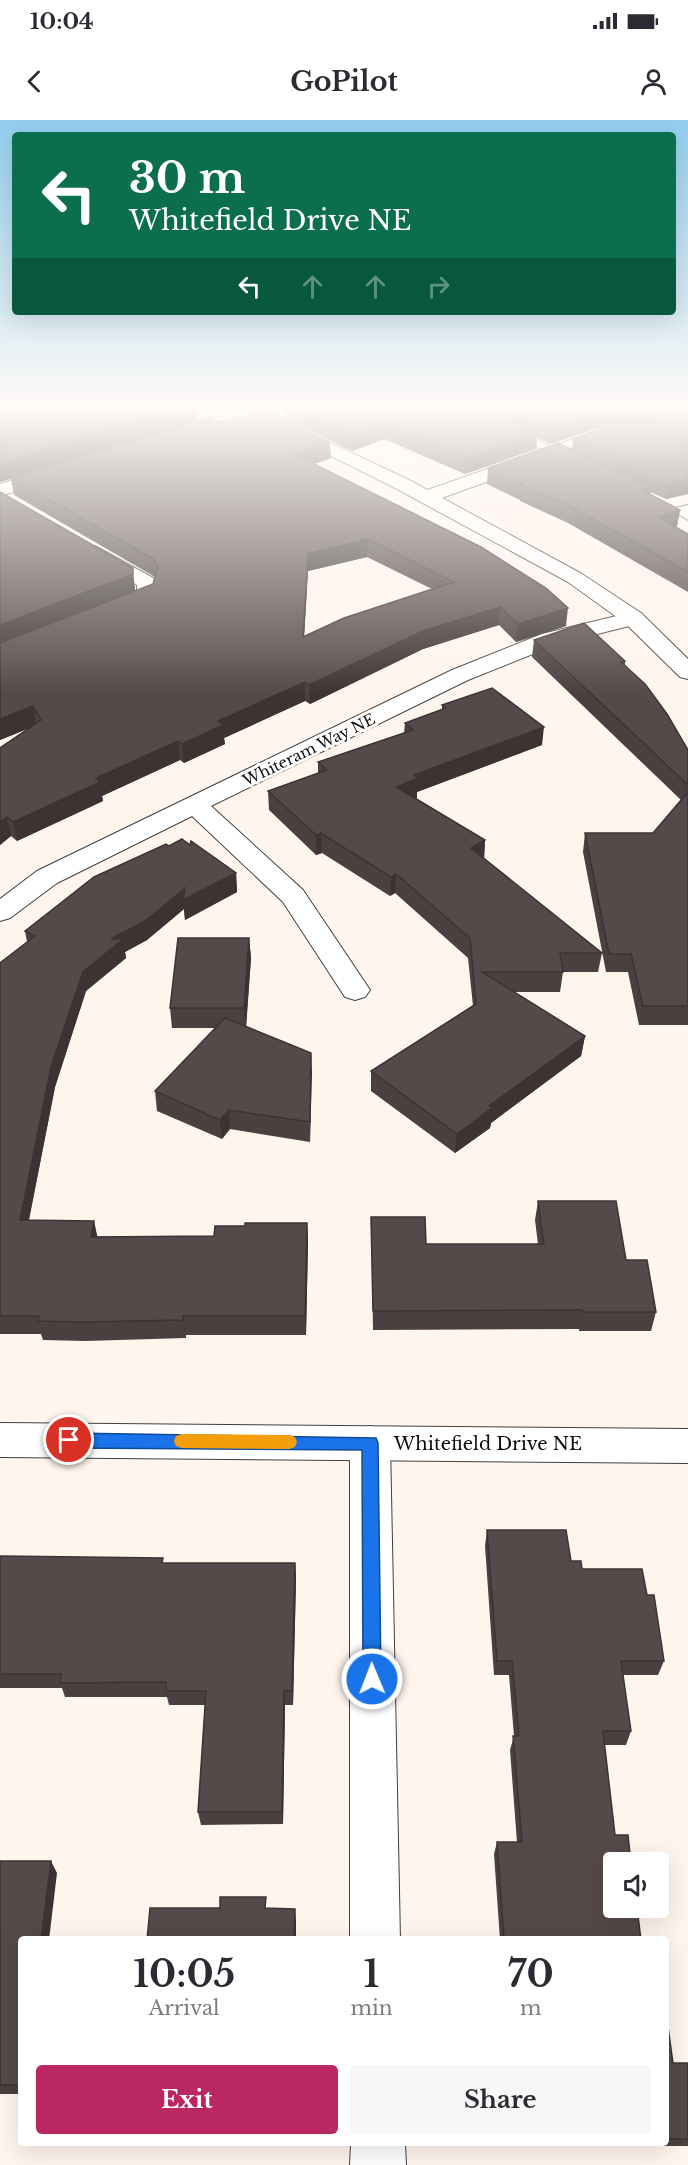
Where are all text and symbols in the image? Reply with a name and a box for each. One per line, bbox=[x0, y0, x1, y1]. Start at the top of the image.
text: 10:04 bbox=[30, 8, 94, 35]
icon: back bbox=[18, 65, 51, 98]
text: GoPilot bbox=[290, 65, 398, 98]
icon: person bbox=[637, 65, 670, 98]
text: 30 m bbox=[129, 152, 245, 204]
icon: left bbox=[30, 156, 108, 234]
text: Whitefield Drive NE bbox=[129, 204, 411, 237]
icon: left bbox=[233, 270, 266, 303]
icon: ahead bbox=[296, 270, 329, 303]
icon: ahead bbox=[359, 270, 392, 303]
icon: right bbox=[422, 270, 455, 303]
street label: Whiteram Way NE bbox=[239, 709, 378, 790]
pin bbox=[43, 1414, 94, 1465]
icon: arrive bbox=[52, 1423, 85, 1456]
street label: Whitefield Drive NE bbox=[393, 1433, 582, 1455]
position arrow bbox=[340, 1647, 404, 1711]
map controls bbox=[603, 1852, 669, 1918]
button: sound bbox=[603, 1852, 669, 1918]
text: 10:05 bbox=[133, 1952, 235, 1997]
text: 1 bbox=[364, 1952, 379, 1997]
text: 70 bbox=[508, 1952, 554, 1997]
text: Arrival bbox=[149, 1996, 220, 2020]
text: min bbox=[350, 1996, 392, 2020]
text: m bbox=[520, 1996, 541, 2020]
button: Exit bbox=[36, 2065, 338, 2134]
button: Share bbox=[350, 2065, 651, 2134]

